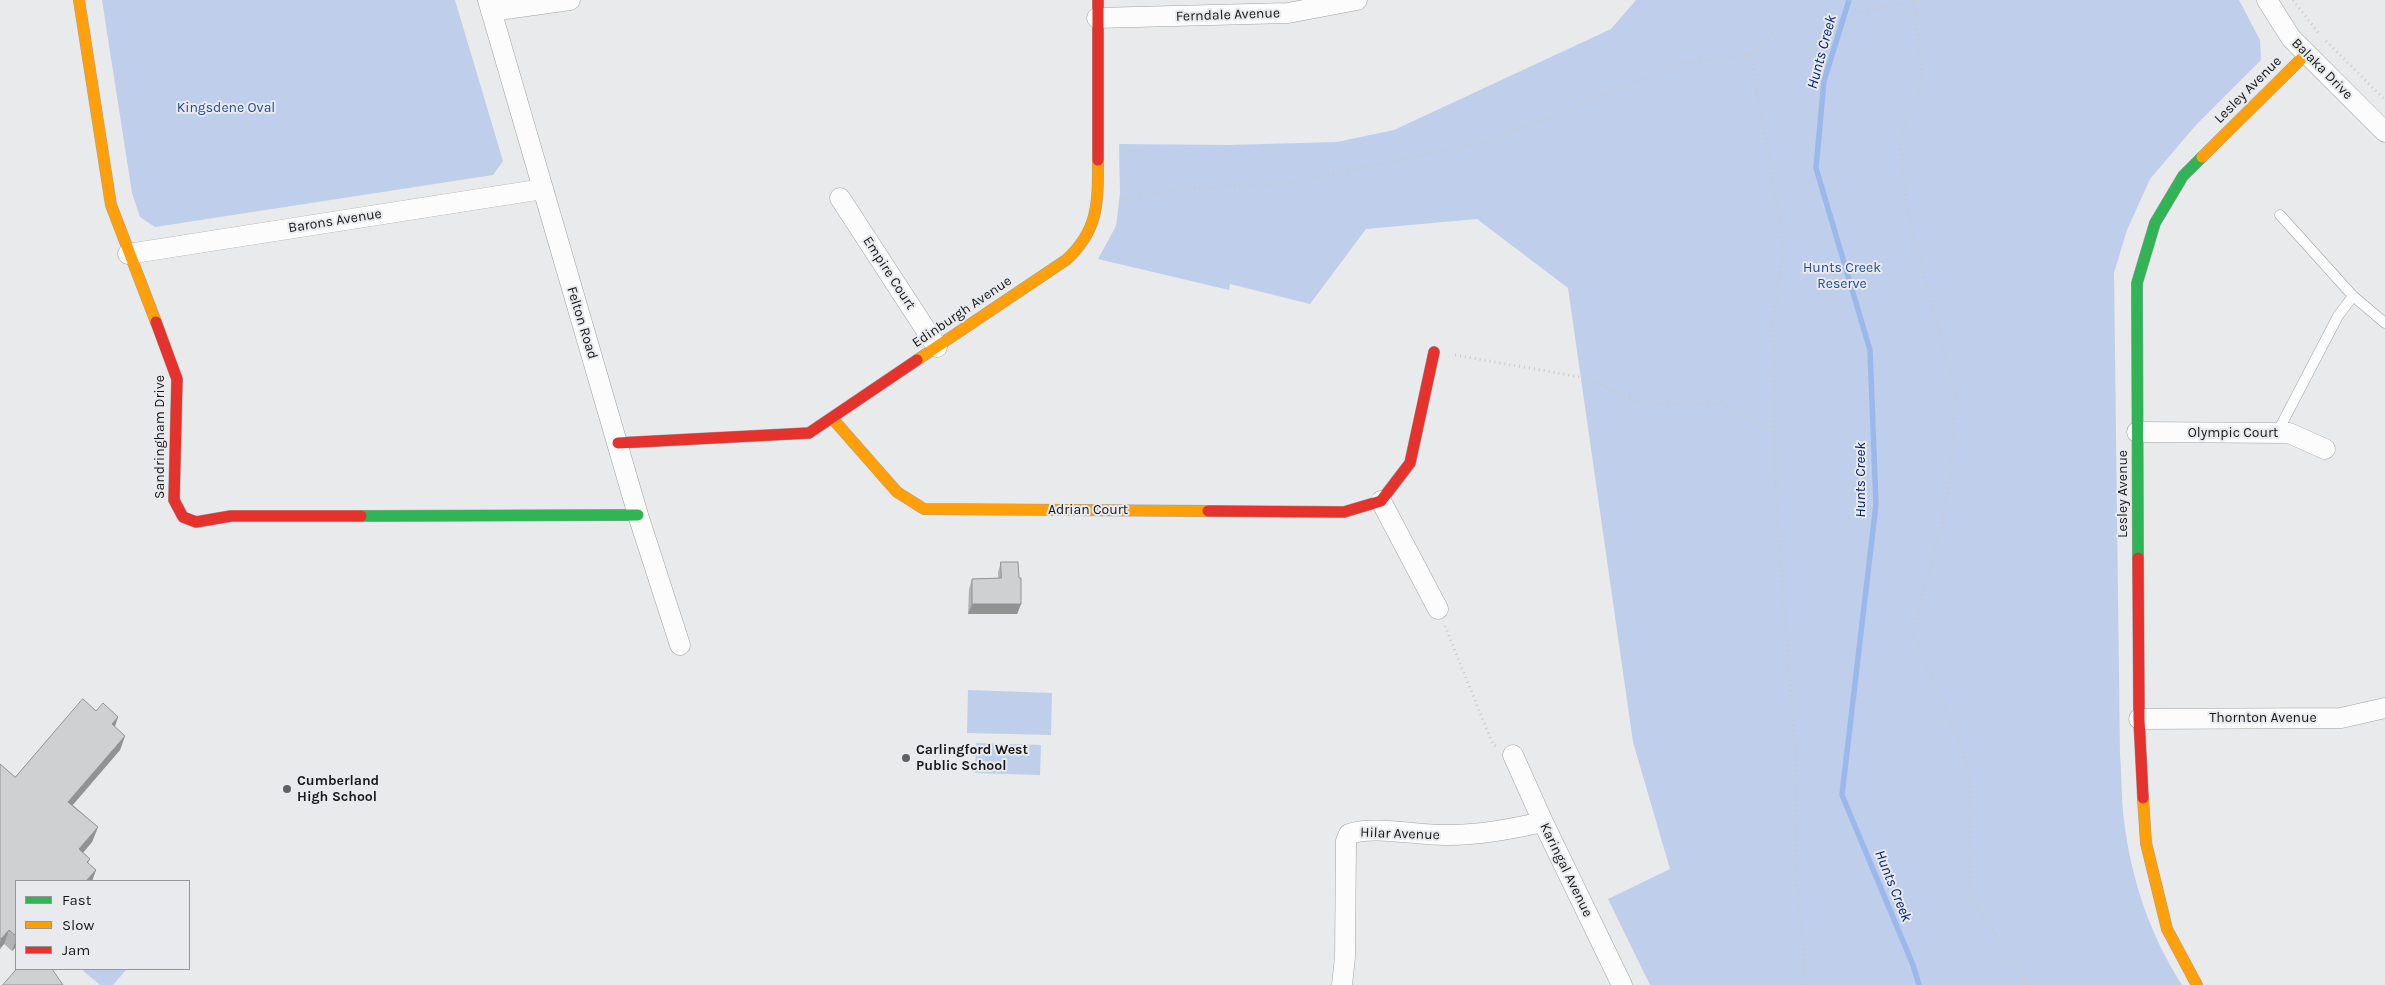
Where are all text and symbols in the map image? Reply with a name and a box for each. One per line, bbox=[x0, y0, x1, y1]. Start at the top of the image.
street label: Ferndale Avenue bbox=[1176, 5, 1280, 25]
water label: Hunts Creek bbox=[1804, 13, 1840, 91]
street label: Balaka Drive bbox=[2288, 35, 2356, 103]
street label: Lesley Avenue bbox=[2211, 53, 2285, 127]
park label: Kingsdene Oval bbox=[177, 100, 275, 116]
street label: Barons Avenue bbox=[287, 205, 383, 237]
street label: Empire Court bbox=[859, 233, 919, 313]
park label: Hunts Creek Reserve bbox=[1803, 260, 1881, 292]
street label: Edinburgh Avenue bbox=[909, 273, 1015, 351]
street label: Felton Road bbox=[563, 285, 601, 361]
street label: Sandringham Drive bbox=[152, 375, 168, 499]
street label: Olympic Court bbox=[2188, 425, 2278, 441]
water label: Hunts Creek bbox=[1852, 442, 1870, 518]
street label: Lesley Avenue bbox=[2115, 450, 2131, 538]
street label: Adrian Court bbox=[1048, 502, 1128, 518]
street label: Thornton Avenue bbox=[2209, 710, 2317, 726]
place label: Carlingford West Public School bbox=[916, 742, 1028, 774]
marker: Carlingford West Public School bbox=[900, 752, 912, 764]
place label: Cumberland High School bbox=[297, 773, 379, 806]
marker: Cumberland High School bbox=[281, 783, 293, 795]
street label: Karingal Avenue bbox=[1536, 820, 1596, 920]
street label: Hilar Avenue bbox=[1360, 824, 1440, 844]
water label: Hunts Creek bbox=[1870, 848, 1916, 924]
legend bbox=[15, 880, 190, 970]
text: Fast bbox=[62, 891, 91, 909]
text: Slow bbox=[62, 916, 94, 934]
text: Jam bbox=[62, 941, 90, 959]

